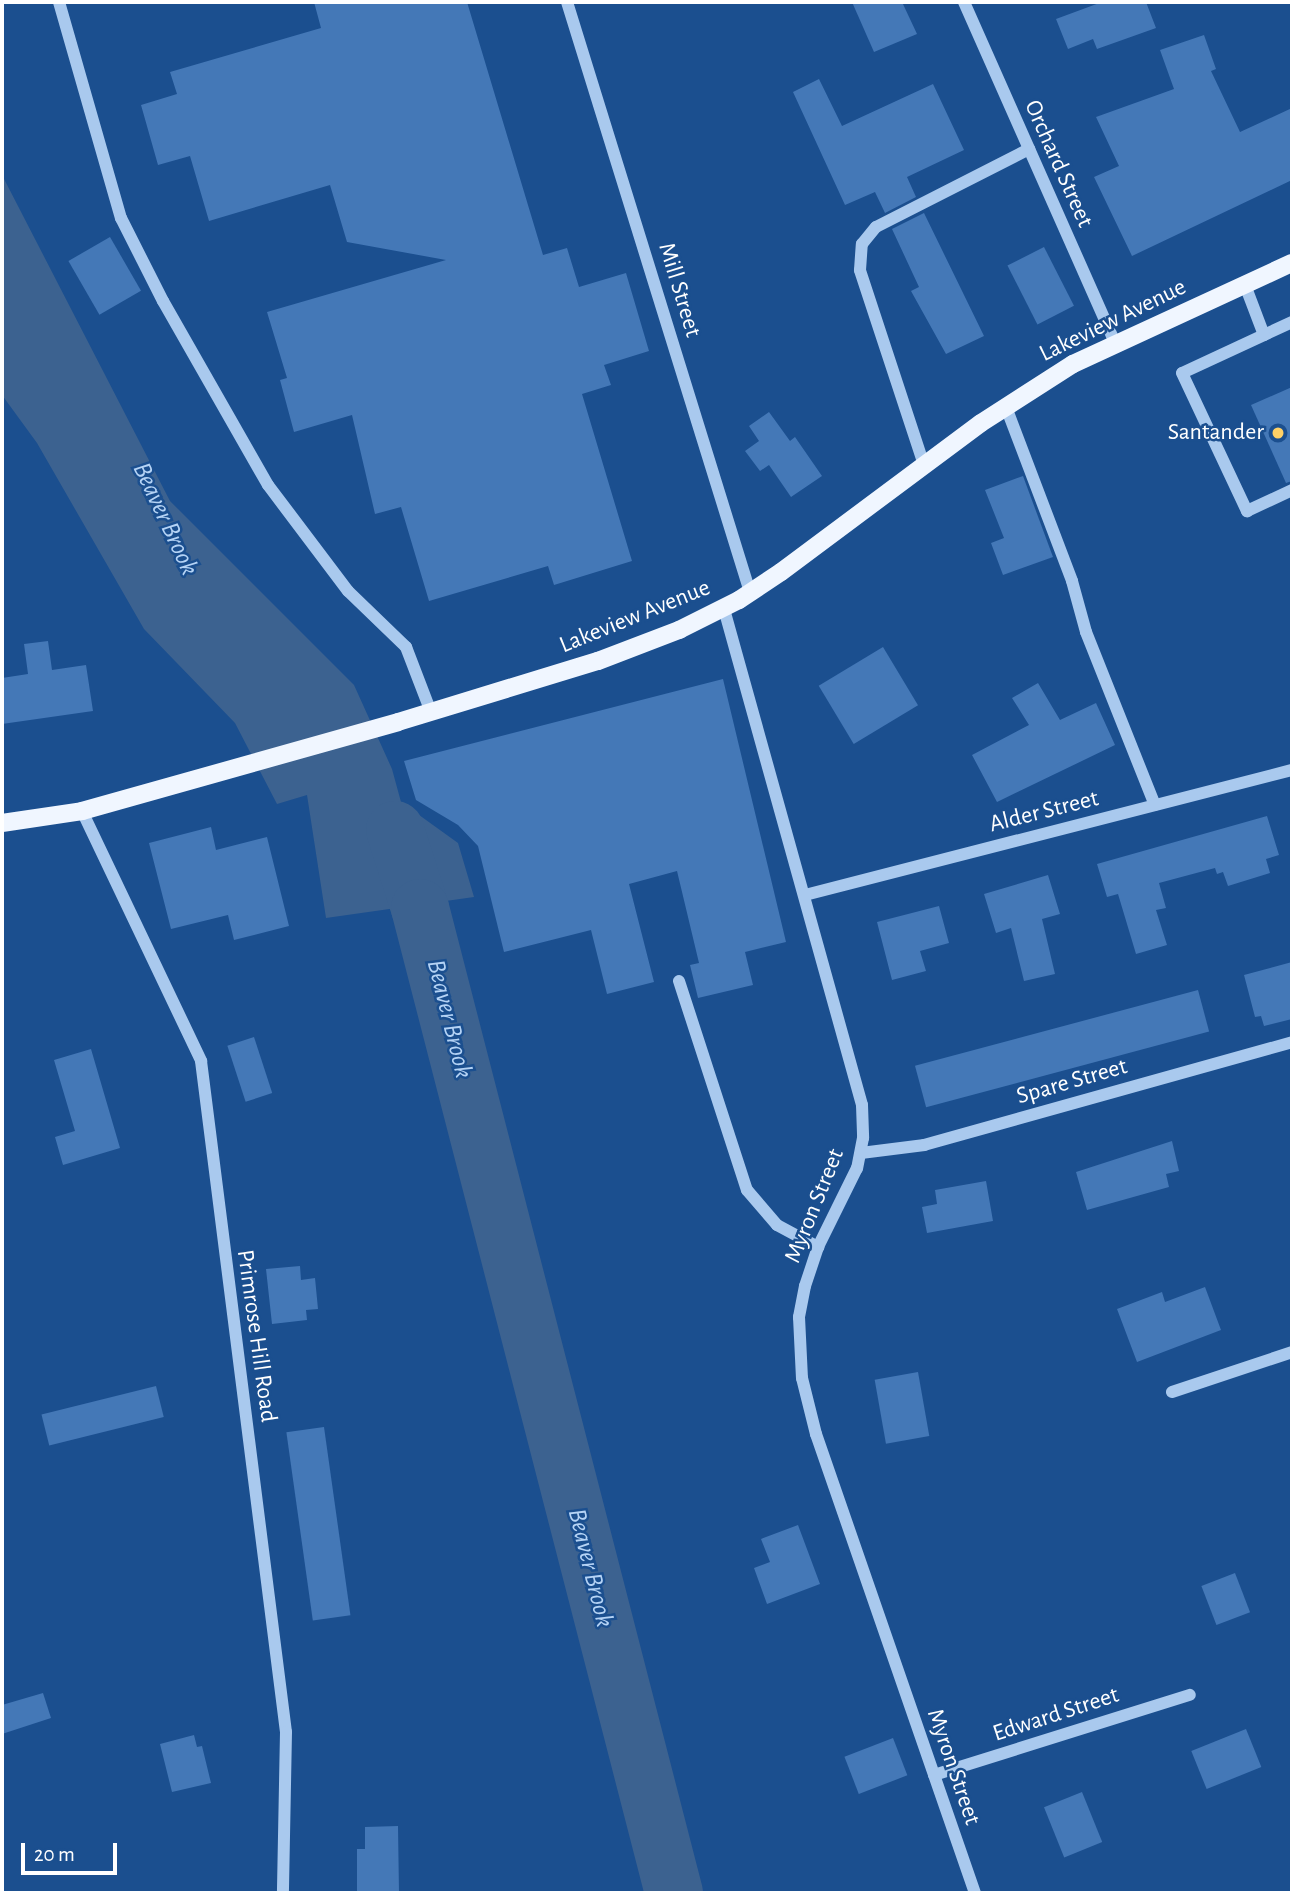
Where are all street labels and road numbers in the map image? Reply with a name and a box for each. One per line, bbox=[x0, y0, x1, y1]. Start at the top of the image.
street label: Orchard Street bbox=[1017, 96, 1099, 232]
street label: Mill Street bbox=[651, 239, 707, 341]
street label: Lakeview Avenue bbox=[1035, 273, 1191, 369]
street label: Lakeview Avenue bbox=[556, 574, 714, 660]
street label: Alder Street bbox=[986, 785, 1102, 839]
street label: Spare Street bbox=[1013, 1052, 1131, 1112]
street label: Myron Street bbox=[779, 1145, 851, 1267]
street label: Primrose Hill Road bbox=[230, 1248, 282, 1424]
street label: Edward Street bbox=[989, 1681, 1123, 1749]
street label: Myron Street bbox=[920, 1705, 986, 1829]

